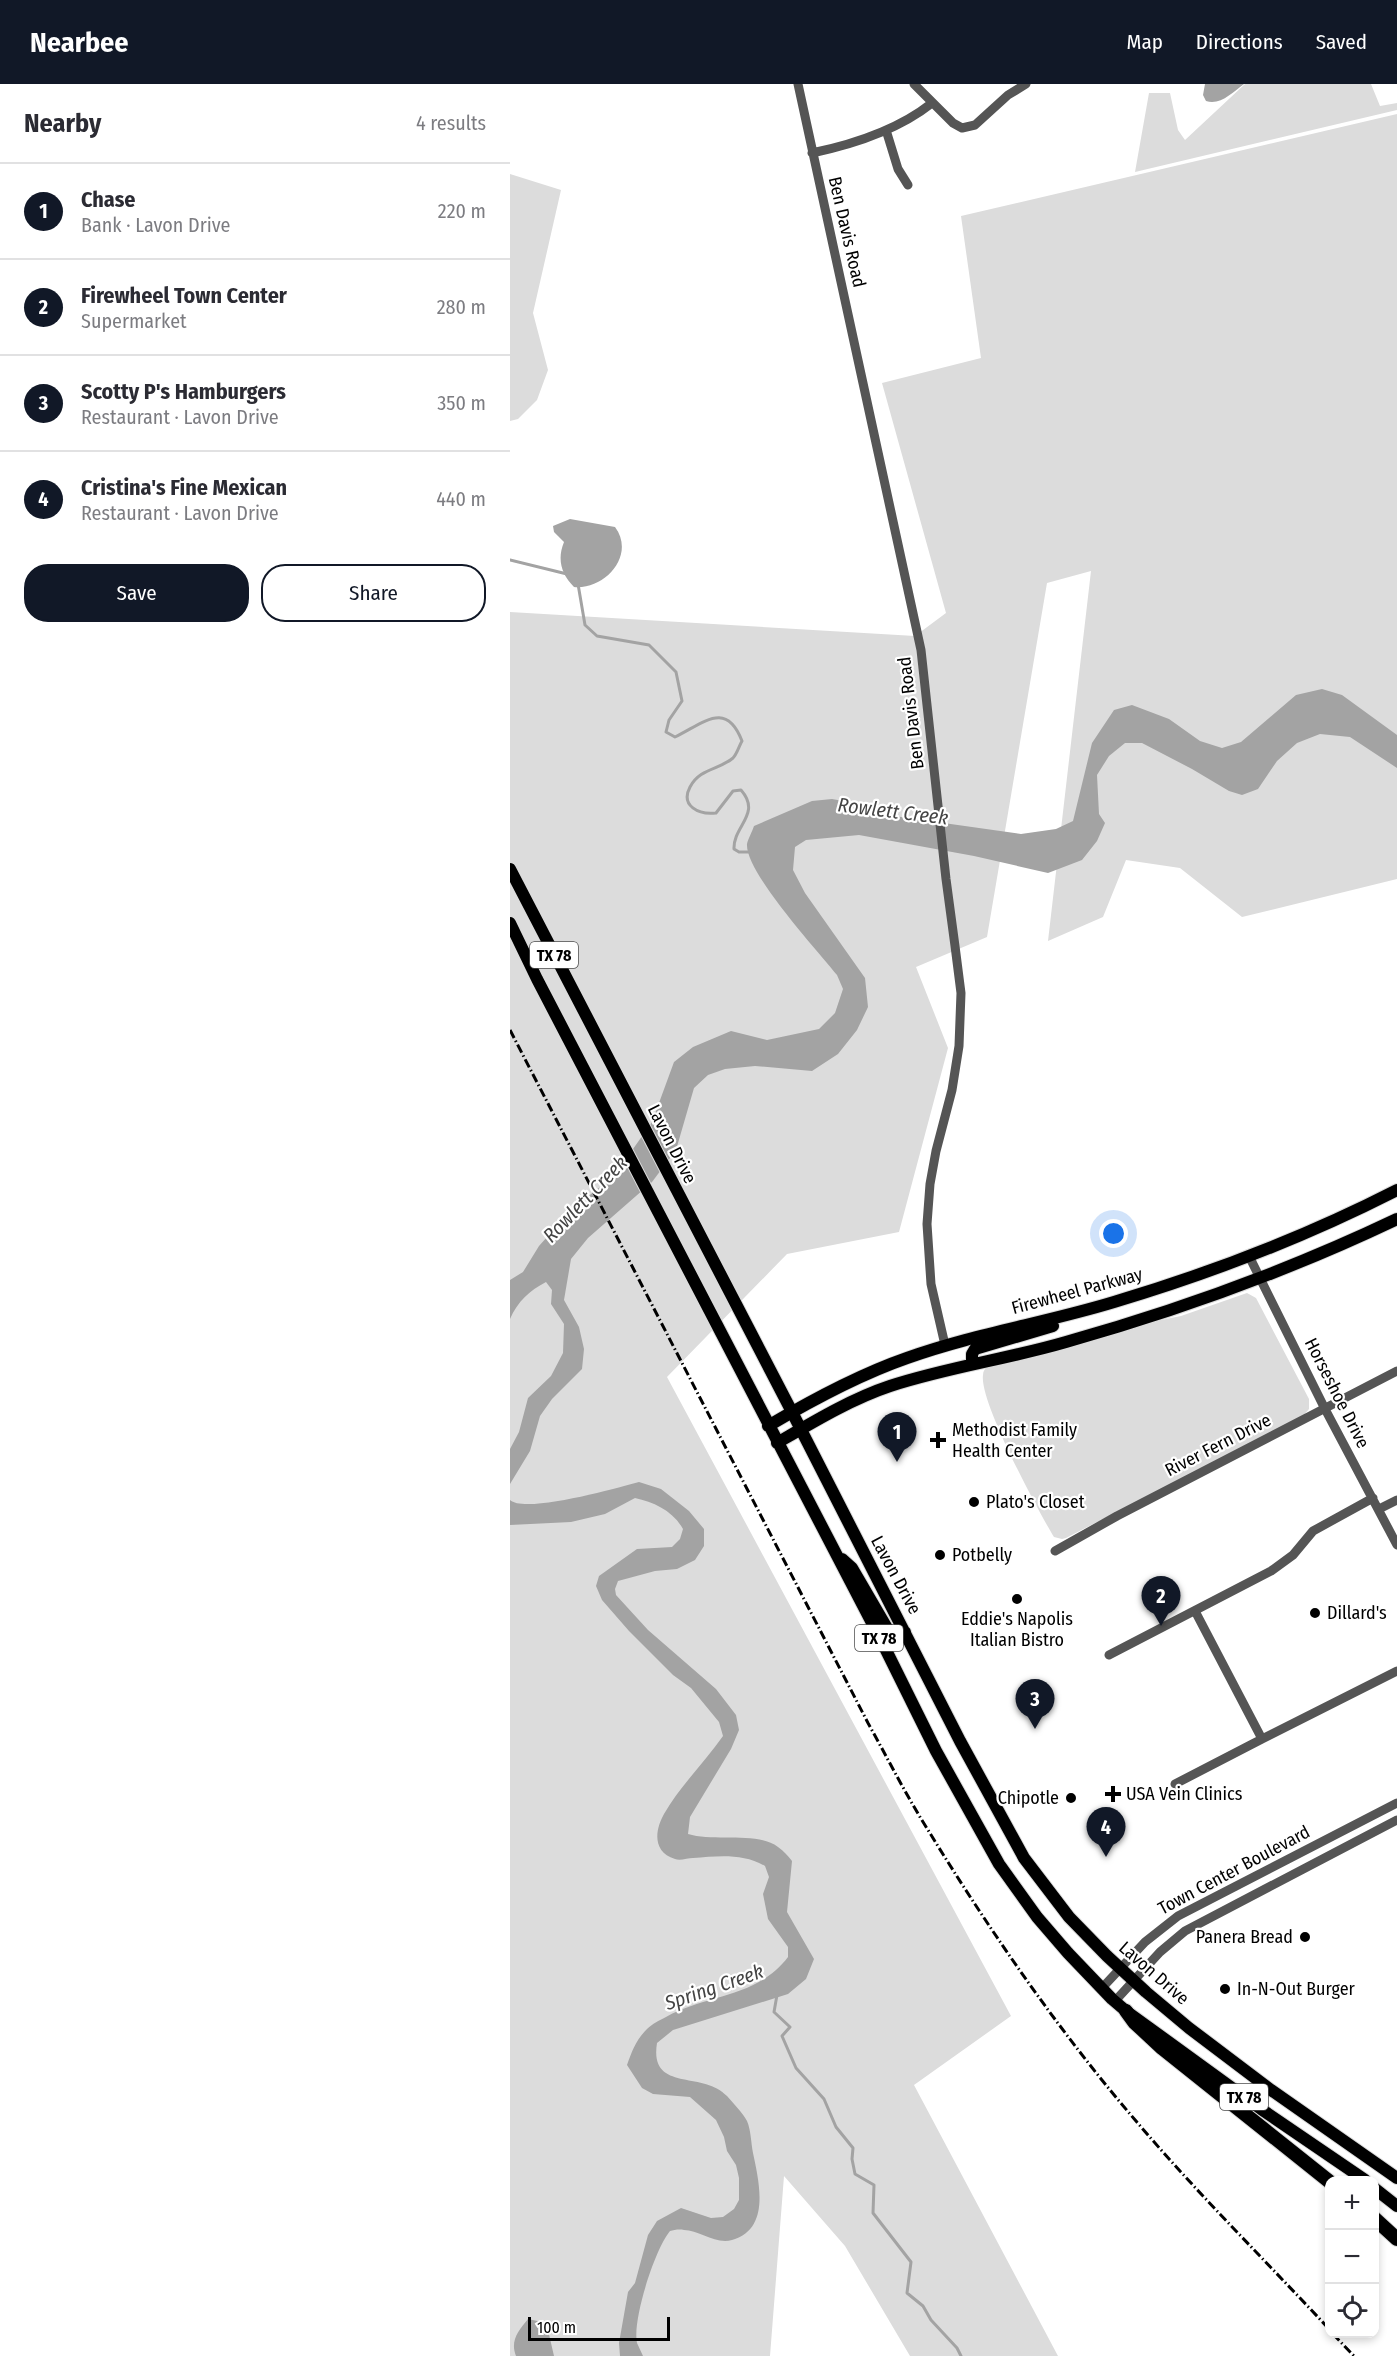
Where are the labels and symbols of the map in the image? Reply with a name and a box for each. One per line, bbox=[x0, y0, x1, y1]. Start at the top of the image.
street label: Ben Davis Road bbox=[824, 174, 870, 290]
street label: Ben Davis Road bbox=[893, 656, 929, 770]
water label: Rowlett Creek bbox=[836, 792, 950, 830]
road number: TX 78 bbox=[530, 942, 578, 968]
street label: Lavon Drive bbox=[643, 1101, 701, 1187]
water label: Rowlett Creek bbox=[538, 1151, 632, 1247]
your location bbox=[1099, 1219, 1128, 1248]
street label: Firewheel Parkway bbox=[1009, 1263, 1145, 1319]
street label: Horseshoe Drive bbox=[1300, 1334, 1374, 1452]
street label: River Fern Drive bbox=[1161, 1409, 1275, 1481]
pin: 1 bbox=[878, 1412, 916, 1462]
place label: Methodist Family Health Center bbox=[952, 1419, 1077, 1462]
marker: Methodist Family Health Center bbox=[929, 1431, 947, 1449]
place label: Plato's Closet bbox=[986, 1491, 1085, 1513]
marker: Plato's Closet bbox=[967, 1495, 981, 1509]
street label: Lavon Drive bbox=[866, 1532, 926, 1618]
place label: Potbelly bbox=[952, 1544, 1012, 1566]
marker: Potbelly bbox=[933, 1548, 947, 1562]
pin: 2 bbox=[1142, 1576, 1180, 1626]
marker: Eddie's Napolis Italian Bistro bbox=[1010, 1592, 1024, 1606]
place label: Dillard's bbox=[1327, 1602, 1387, 1624]
marker: Dillard's bbox=[1308, 1606, 1322, 1620]
place label: Eddie's Napolis Italian Bistro bbox=[961, 1608, 1073, 1651]
road number: TX 78 bbox=[855, 1625, 903, 1651]
pin: 3 bbox=[1016, 1680, 1054, 1729]
place label: USA Vein Clinics bbox=[1126, 1783, 1243, 1805]
marker: USA Vein Clinics bbox=[1104, 1785, 1122, 1803]
place label: Chipotle bbox=[998, 1787, 1059, 1809]
marker: Chipotle bbox=[1064, 1791, 1078, 1805]
pin: 4 bbox=[1086, 1808, 1126, 1857]
street label: Town Center Boulevard bbox=[1154, 1821, 1314, 1919]
place label: Panera Bread bbox=[1196, 1926, 1293, 1948]
marker: Panera Bread bbox=[1298, 1930, 1312, 1944]
street label: Lavon Drive bbox=[1114, 1937, 1194, 2009]
water label: Spring Creek bbox=[661, 1959, 767, 2015]
place label: In-N-Out Burger bbox=[1237, 1978, 1356, 2000]
marker: In-N-Out Burger bbox=[1218, 1982, 1232, 1996]
road number: TX 78 bbox=[1220, 2084, 1268, 2110]
scale bar bbox=[528, 2314, 670, 2342]

